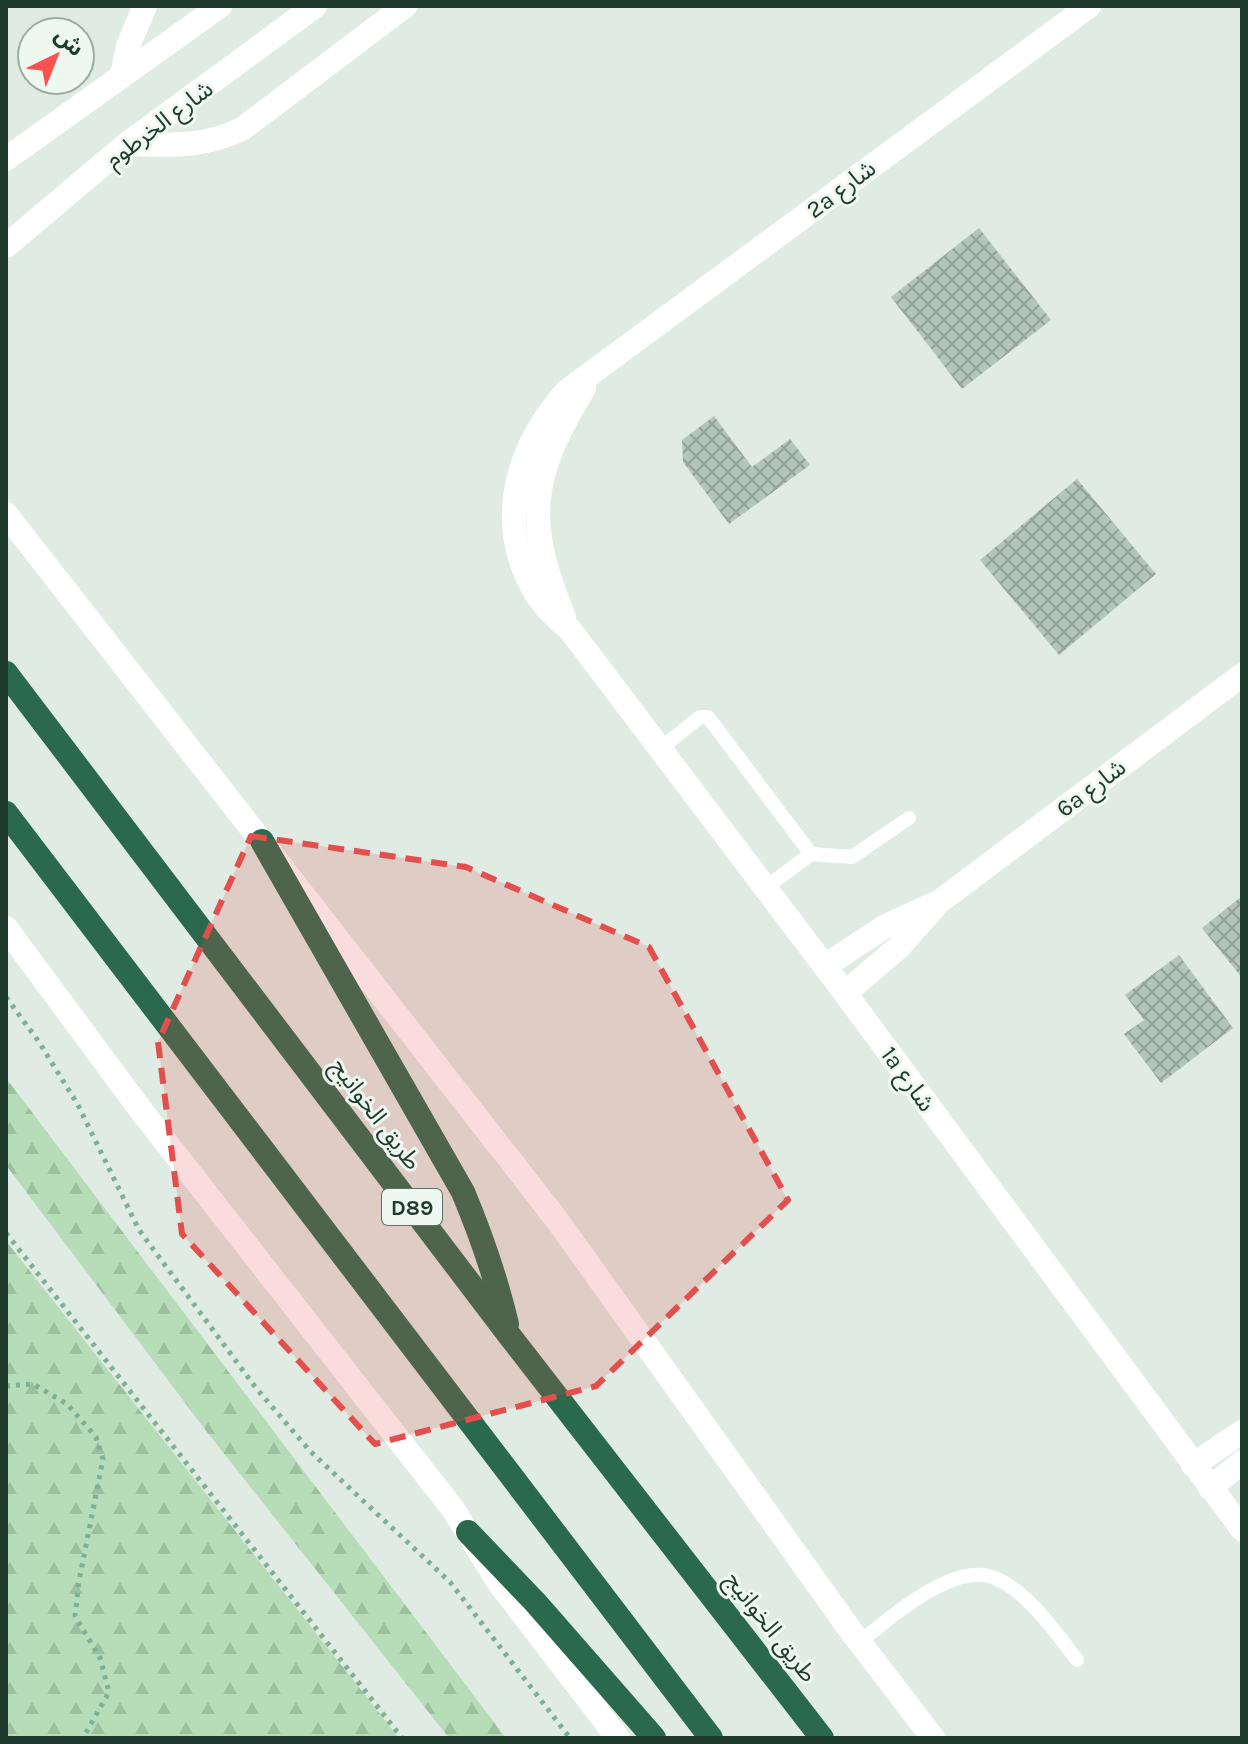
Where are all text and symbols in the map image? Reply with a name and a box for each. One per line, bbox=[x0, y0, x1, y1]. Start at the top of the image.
north arrow bbox=[16, 16, 96, 96]
text: ش bbox=[49, 22, 89, 62]
street label: شارع الخرطوم bbox=[100, 74, 221, 177]
street label: 2a شارع bbox=[801, 154, 883, 227]
street label: 6a شارع bbox=[1051, 753, 1133, 825]
street label: 1a شارع bbox=[873, 1041, 941, 1119]
street label: طريق الخوانيج bbox=[323, 1053, 427, 1177]
road number: D89 bbox=[382, 1189, 442, 1225]
street label: طريق الخوانيج bbox=[717, 1566, 823, 1690]

